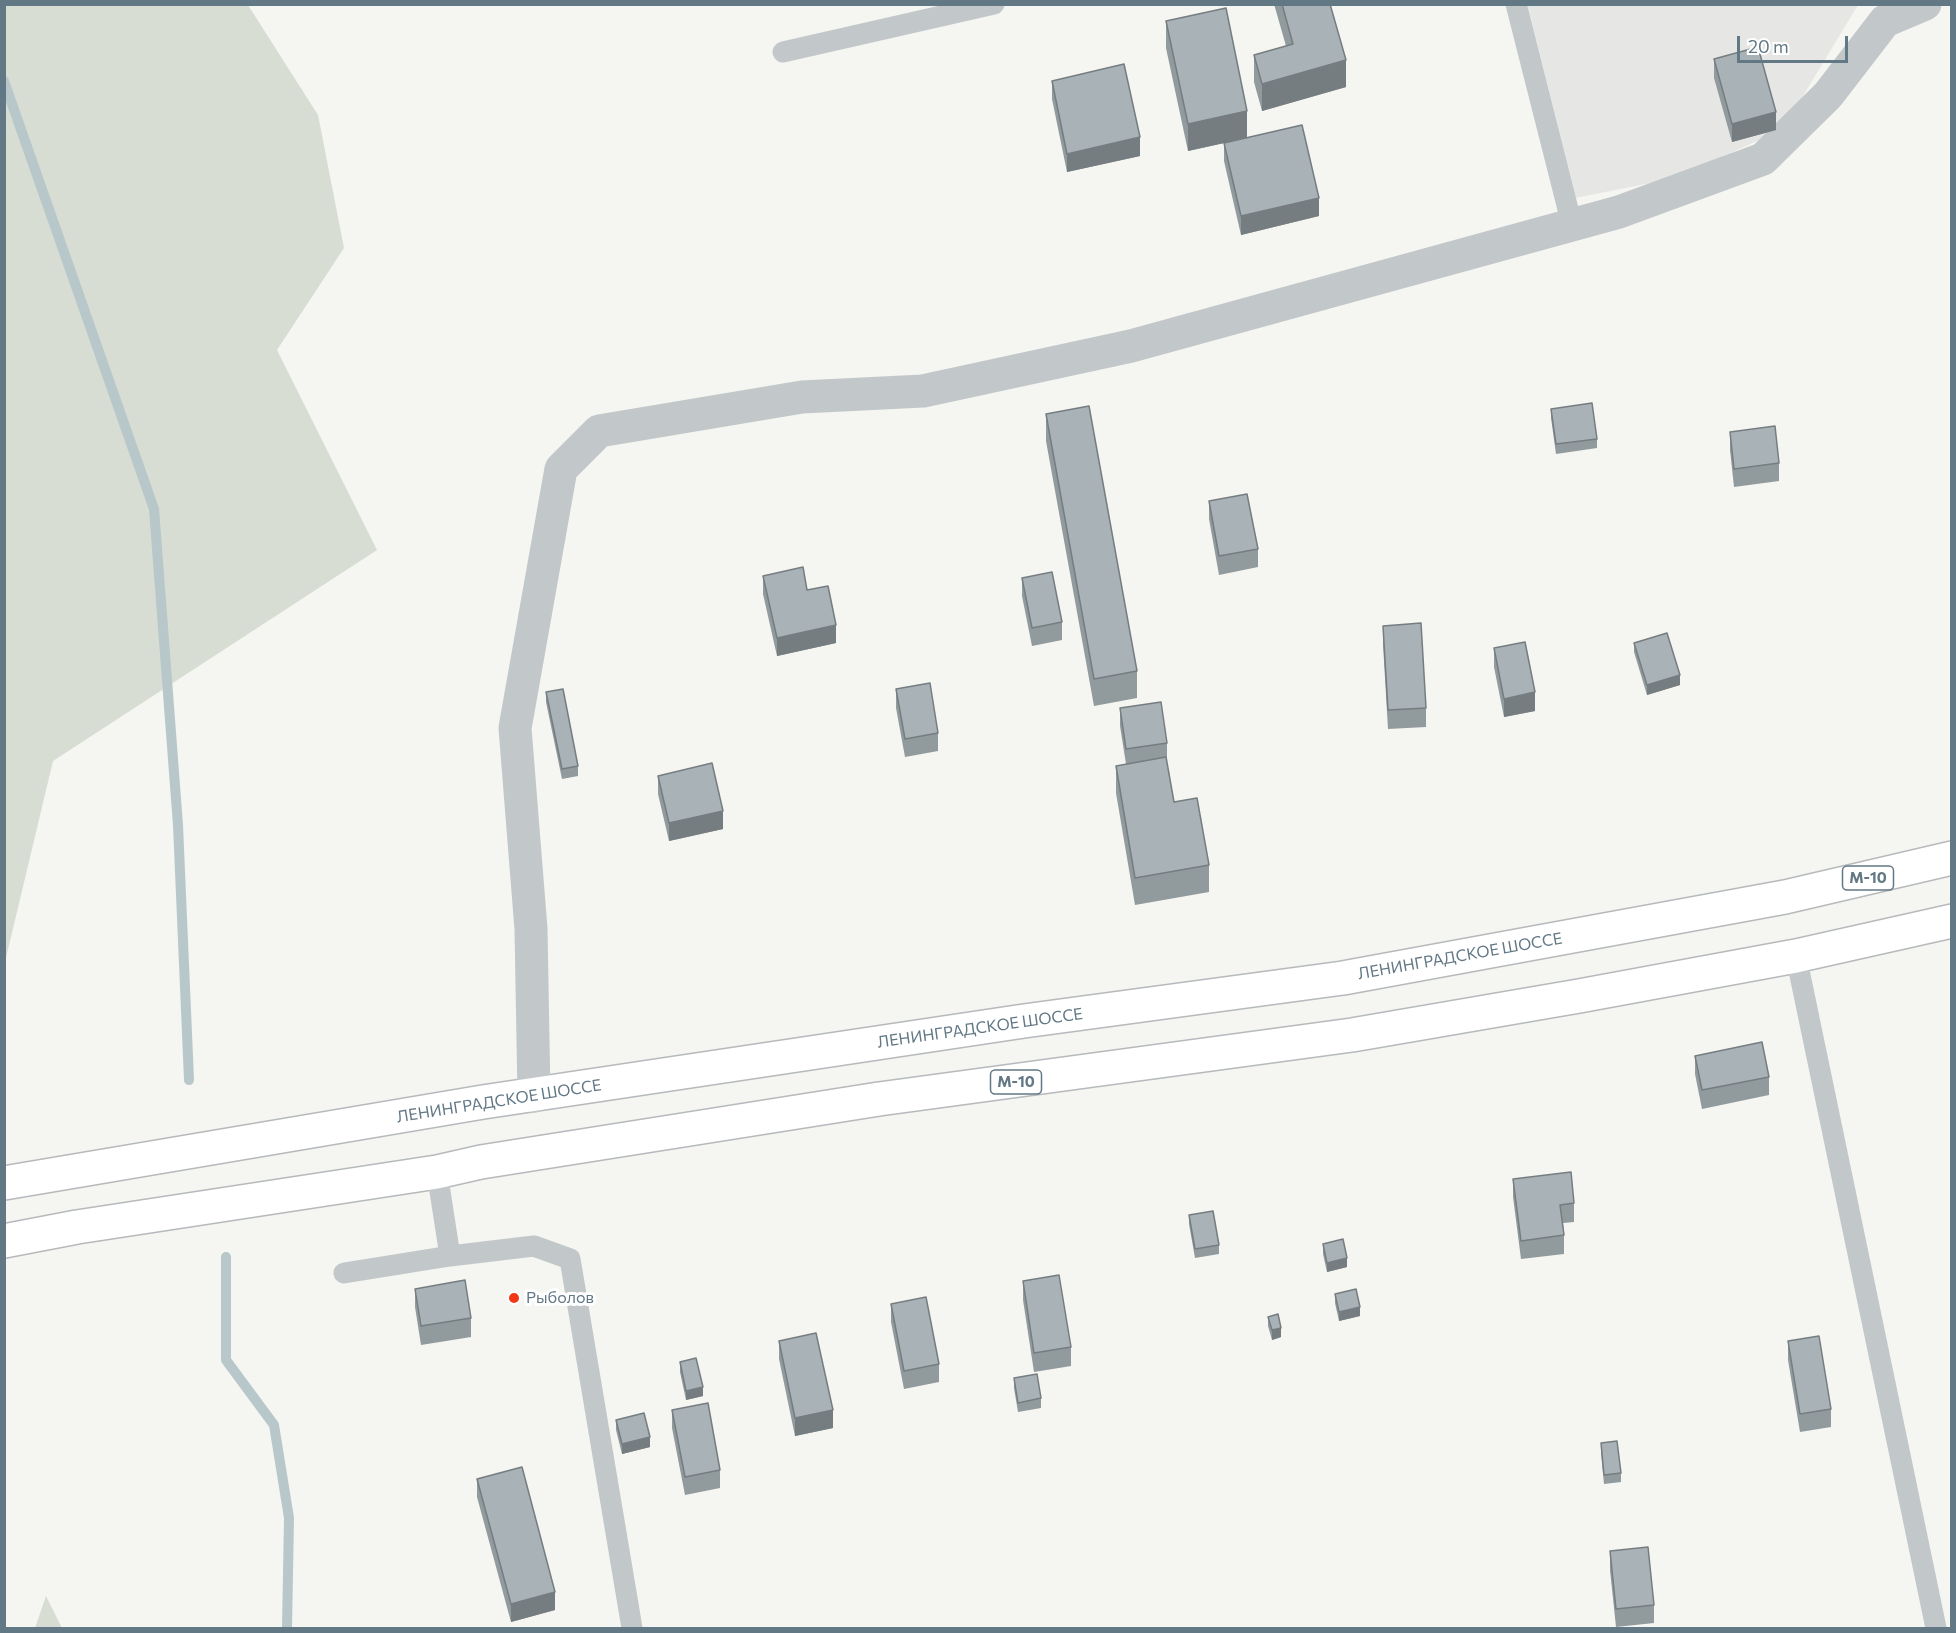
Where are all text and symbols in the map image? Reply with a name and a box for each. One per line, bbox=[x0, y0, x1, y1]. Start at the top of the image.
scale bar bbox=[1740, 24, 1851, 62]
text: 20 m bbox=[1748, 35, 1789, 57]
road number: М-10 bbox=[1842, 866, 1894, 890]
street label: ЛЕНИНГРАДСКОЕ ШОССЕ bbox=[1356, 929, 1564, 983]
street label: ЛЕНИНГРАДСКОЕ ШОССЕ bbox=[876, 1004, 1084, 1052]
road number: М-10 bbox=[990, 1070, 1042, 1094]
street label: ЛЕНИНГРАДСКОЕ ШОССЕ bbox=[395, 1075, 603, 1127]
place label: Рыболов bbox=[526, 1288, 594, 1308]
marker: Рыболов bbox=[507, 1291, 521, 1305]

